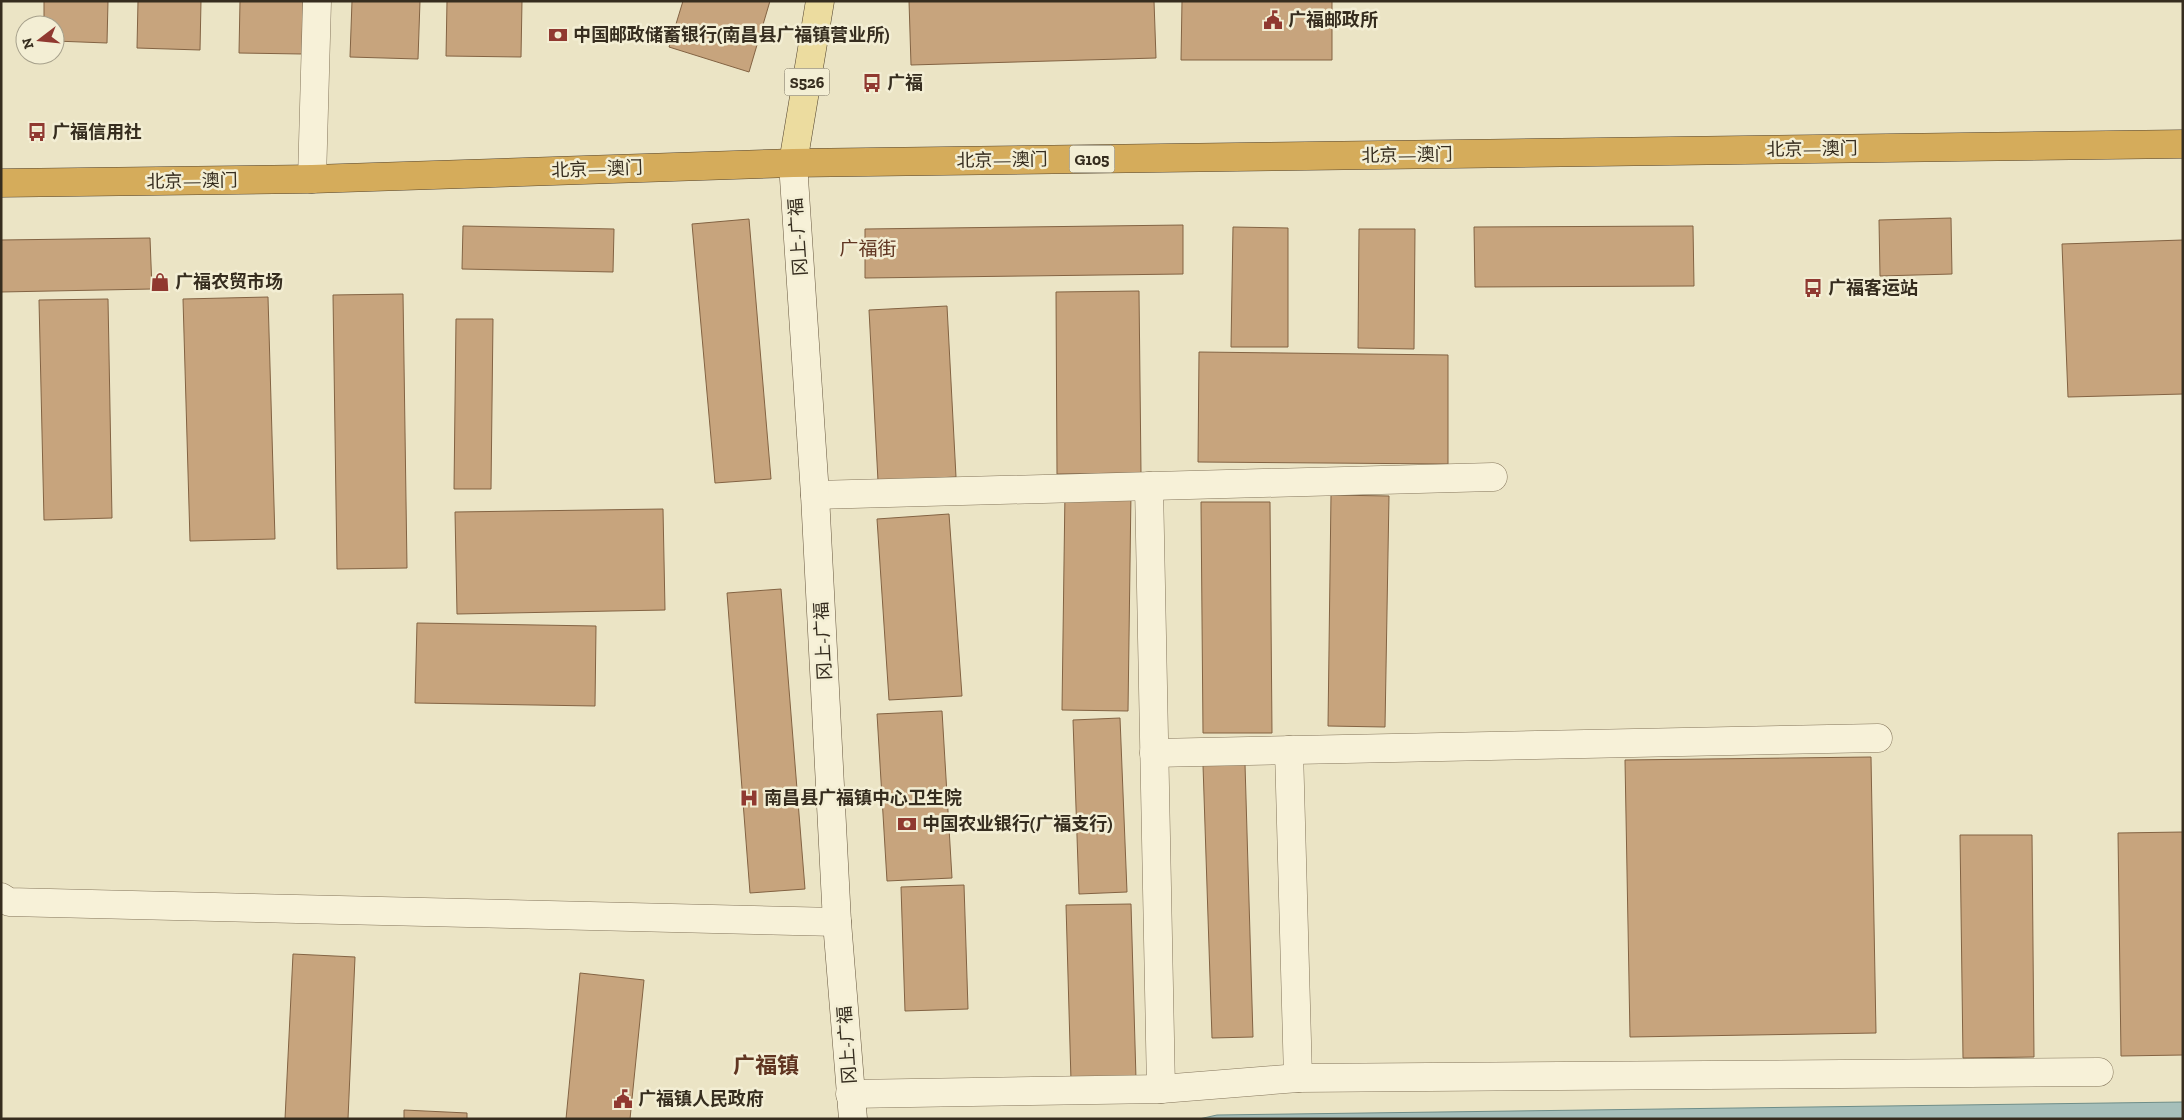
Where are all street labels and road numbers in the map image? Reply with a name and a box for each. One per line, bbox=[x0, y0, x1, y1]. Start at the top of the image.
road number: S526 bbox=[784, 68, 830, 95]
street label: 北京—澳门 bbox=[1766, 137, 1858, 161]
street label: 北京—澳门 bbox=[1361, 143, 1453, 167]
road number: G105 bbox=[1070, 146, 1114, 172]
street label: 北京—澳门 bbox=[956, 148, 1048, 172]
street label: 北京—澳门 bbox=[551, 156, 643, 182]
street label: 北京—澳门 bbox=[146, 169, 238, 193]
street label: 冈上-广福 bbox=[784, 197, 812, 277]
street label: 冈上-广福 bbox=[810, 601, 836, 681]
street label: 冈上-广福 bbox=[833, 1005, 861, 1085]

